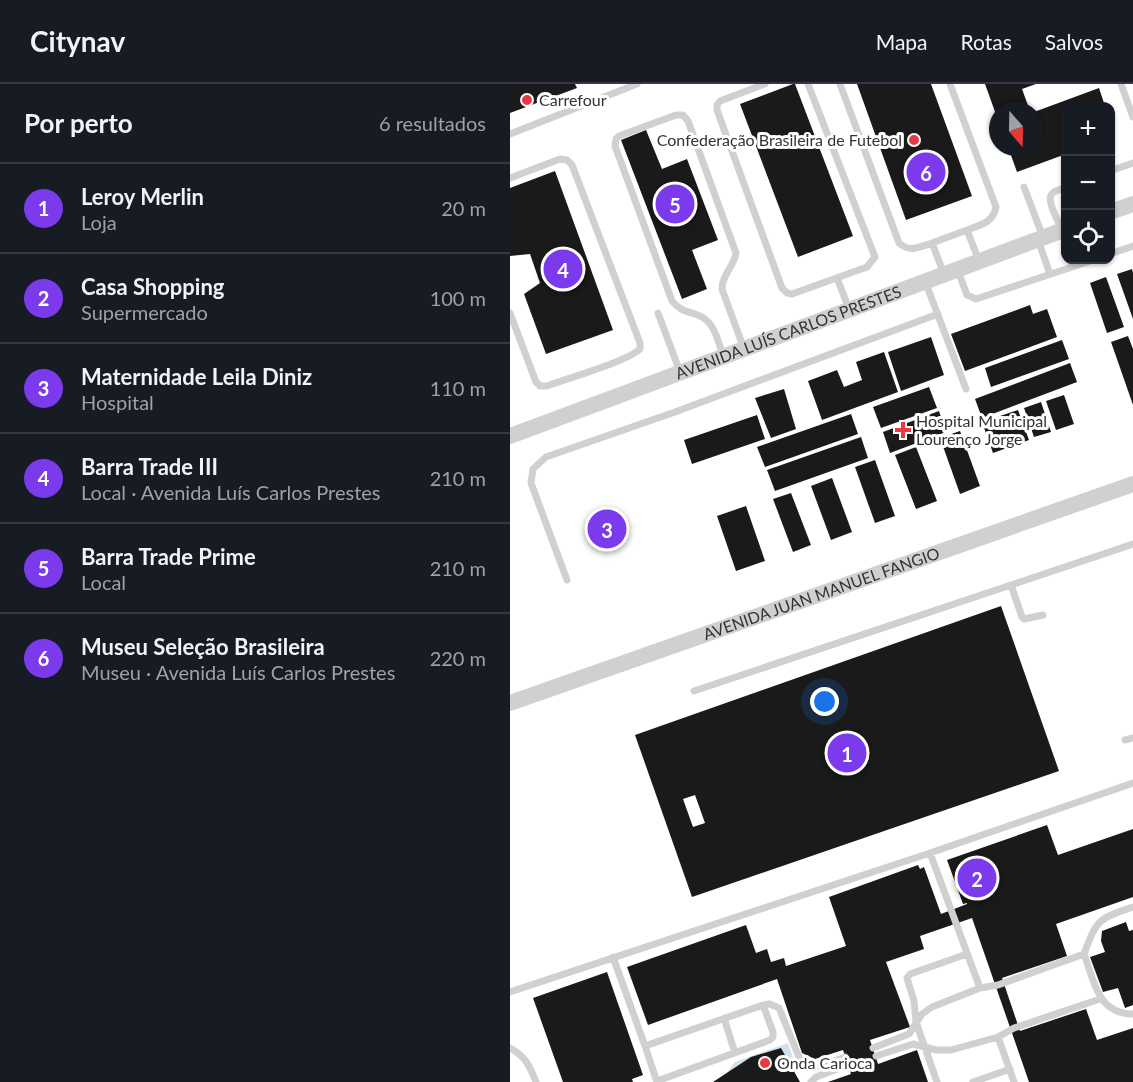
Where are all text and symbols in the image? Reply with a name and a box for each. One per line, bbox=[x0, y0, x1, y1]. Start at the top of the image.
text: Citynav bbox=[30, 24, 125, 58]
text: Mapa bbox=[876, 29, 928, 54]
text: Rotas bbox=[961, 29, 1012, 54]
text: Salvos bbox=[1045, 29, 1103, 54]
place label: Carrefour bbox=[539, 90, 607, 109]
marker: Carrefour bbox=[520, 93, 534, 107]
north arrow bbox=[989, 102, 1043, 156]
map controls bbox=[1061, 102, 1115, 264]
button: + bbox=[1061, 102, 1115, 156]
text: Por perto bbox=[24, 107, 133, 139]
text: 6 resultados bbox=[379, 111, 486, 135]
place label: Confederação Brasileira de Futebol bbox=[657, 130, 902, 149]
marker: Confederação Brasileira de Futebol bbox=[907, 133, 921, 147]
pin: 6 bbox=[906, 150, 946, 194]
button: − bbox=[1061, 156, 1115, 210]
pin: 5 bbox=[656, 182, 694, 226]
text: Leroy Merlin bbox=[81, 183, 204, 210]
text: 1 bbox=[38, 196, 49, 220]
text: 20 m bbox=[441, 196, 486, 220]
text: Loja bbox=[81, 210, 117, 234]
button: locate bbox=[1061, 210, 1115, 264]
pin: 4 bbox=[544, 246, 582, 291]
text: Casa Shopping bbox=[81, 273, 224, 300]
street label: AVENIDA LUÍS CARLOS PRESTES bbox=[673, 281, 904, 383]
text: 2 bbox=[38, 286, 49, 310]
text: 100 m bbox=[430, 286, 486, 310]
text: Supermercado bbox=[81, 300, 208, 324]
text: Maternidade Leila Diniz bbox=[81, 363, 312, 390]
text: 3 bbox=[38, 376, 49, 400]
text: 110 m bbox=[430, 376, 486, 400]
text: Hospital bbox=[81, 390, 154, 414]
place label: Hospital Municipal Lourenço Jorge bbox=[916, 411, 1047, 448]
marker: Hospital Municipal Lourenço Jorge bbox=[894, 421, 912, 439]
text: Barra Trade III bbox=[81, 453, 218, 480]
text: 4 bbox=[38, 466, 49, 490]
text: 210 m bbox=[430, 466, 486, 490]
text: Local · Avenida Luís Carlos Prestes bbox=[81, 480, 381, 504]
pin: 3 bbox=[588, 506, 626, 552]
text: Barra Trade Prime bbox=[81, 543, 256, 570]
street label: AVENIDA JUAN MANUEL FANGIO bbox=[701, 543, 942, 643]
text: 5 bbox=[38, 556, 49, 580]
text: 210 m bbox=[430, 556, 486, 580]
text: Local bbox=[81, 570, 126, 594]
text: Museu Seleção Brasileira bbox=[81, 633, 325, 660]
text: 6 bbox=[38, 646, 49, 670]
text: 220 m bbox=[430, 646, 486, 670]
text: Museu · Avenida Luís Carlos Prestes bbox=[81, 660, 395, 684]
your location bbox=[810, 687, 839, 716]
pin: 1 bbox=[828, 730, 866, 776]
pin: 2 bbox=[958, 856, 996, 900]
place label: Onda Carioca bbox=[777, 1053, 873, 1072]
marker: Onda Carioca bbox=[758, 1056, 772, 1070]

